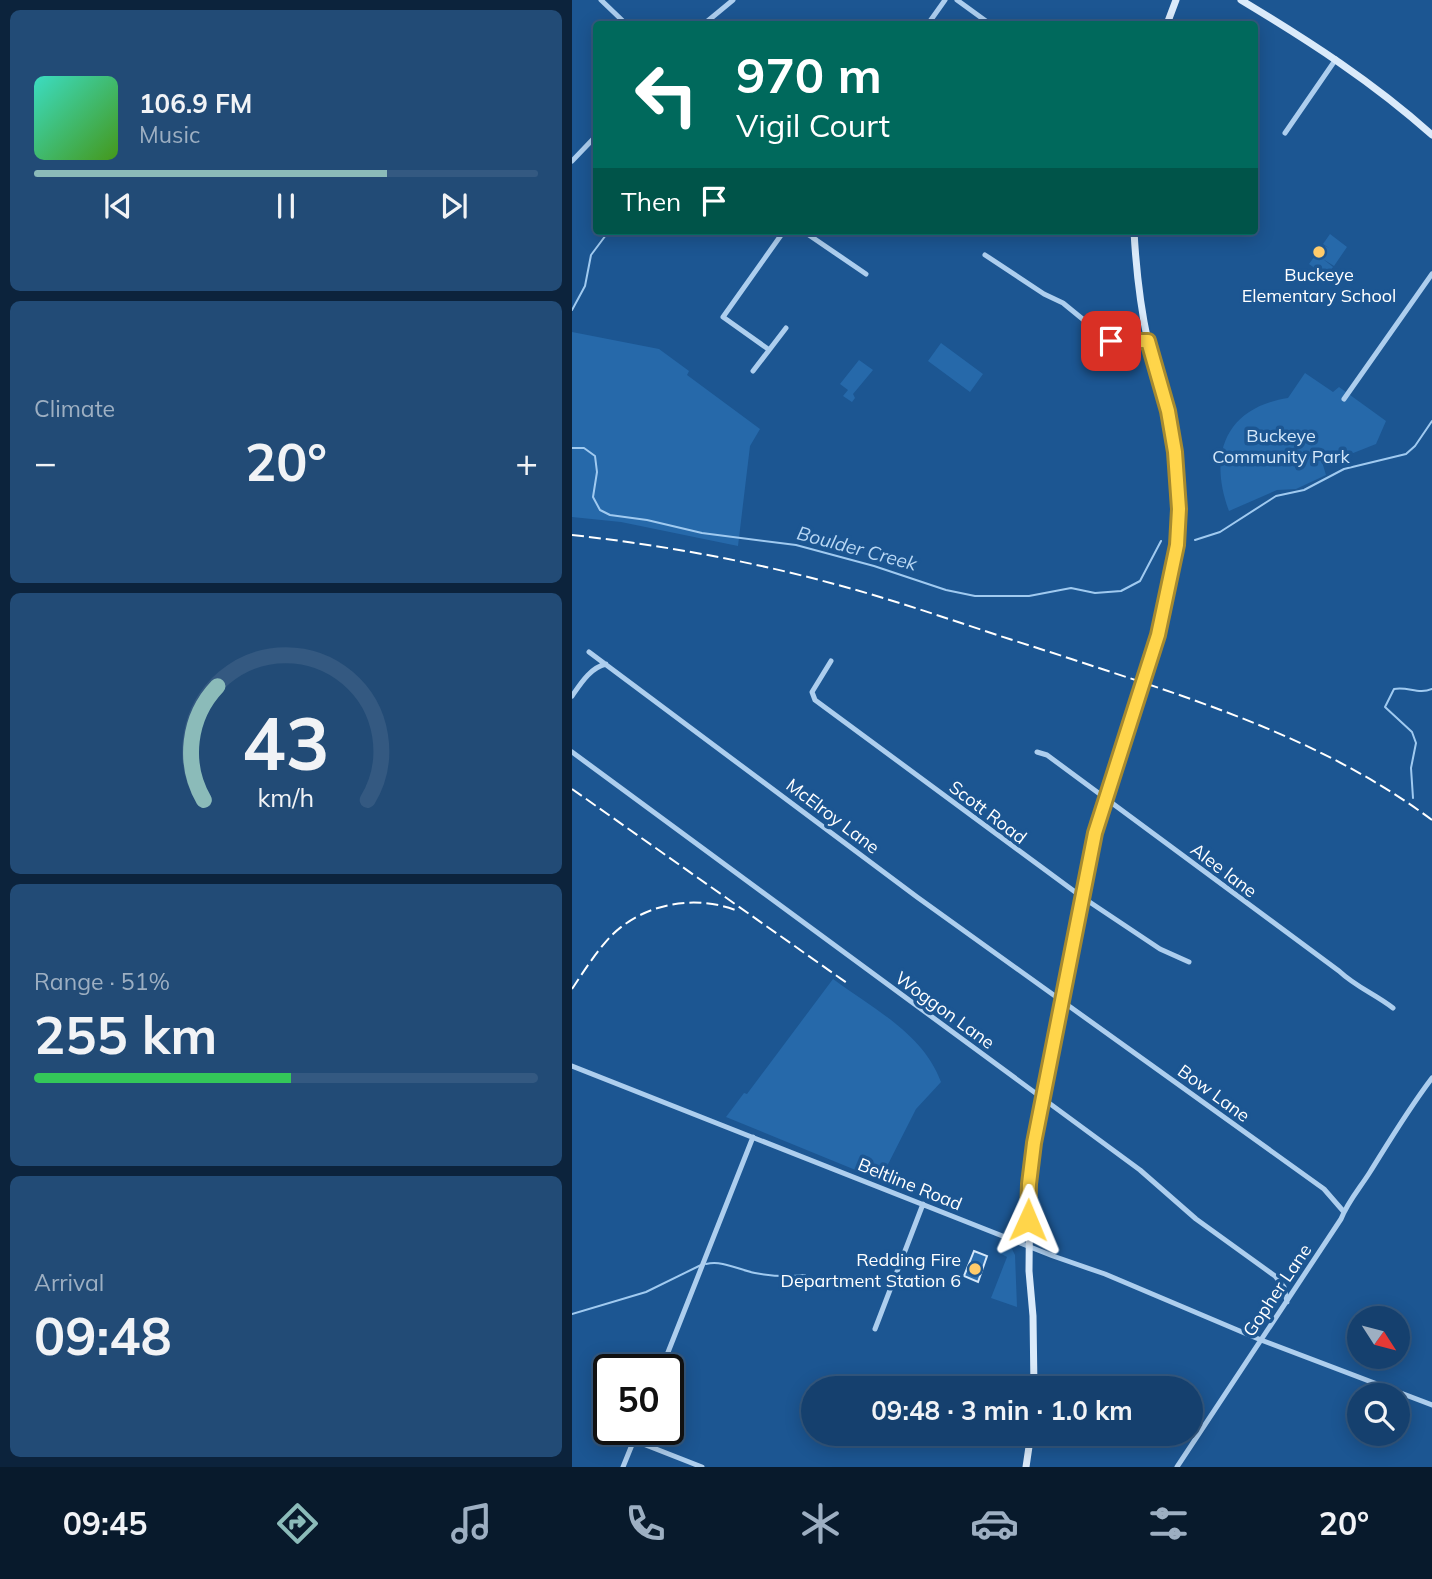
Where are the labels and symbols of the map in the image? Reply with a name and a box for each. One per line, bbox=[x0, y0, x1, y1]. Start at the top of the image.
marker: Buckeye Elementary School bbox=[1311, 244, 1327, 260]
place label: Buckeye Elementary School bbox=[1242, 263, 1396, 307]
pin bbox=[1081, 311, 1141, 371]
park label: Buckeye Community Park bbox=[1212, 424, 1350, 468]
water label: Boulder Creek bbox=[794, 520, 921, 576]
street label: McElroy Lane bbox=[782, 773, 884, 859]
street label: Scott Road bbox=[945, 775, 1031, 849]
street label: Alee lane bbox=[1186, 838, 1262, 902]
street label: Woggon Lane bbox=[891, 966, 999, 1054]
street label: Bow Lane bbox=[1173, 1059, 1255, 1127]
street label: Beltline Road bbox=[855, 1153, 965, 1215]
position arrow bbox=[991, 1183, 1065, 1257]
street label: Gopher Lane bbox=[1238, 1239, 1316, 1341]
place label: Redding Fire Department Station 6 bbox=[781, 1248, 961, 1292]
marker: Redding Fire Department Station 6 bbox=[967, 1261, 983, 1277]
north arrow bbox=[1347, 1306, 1410, 1368]
speed limit sign: 50 bbox=[593, 1354, 684, 1445]

